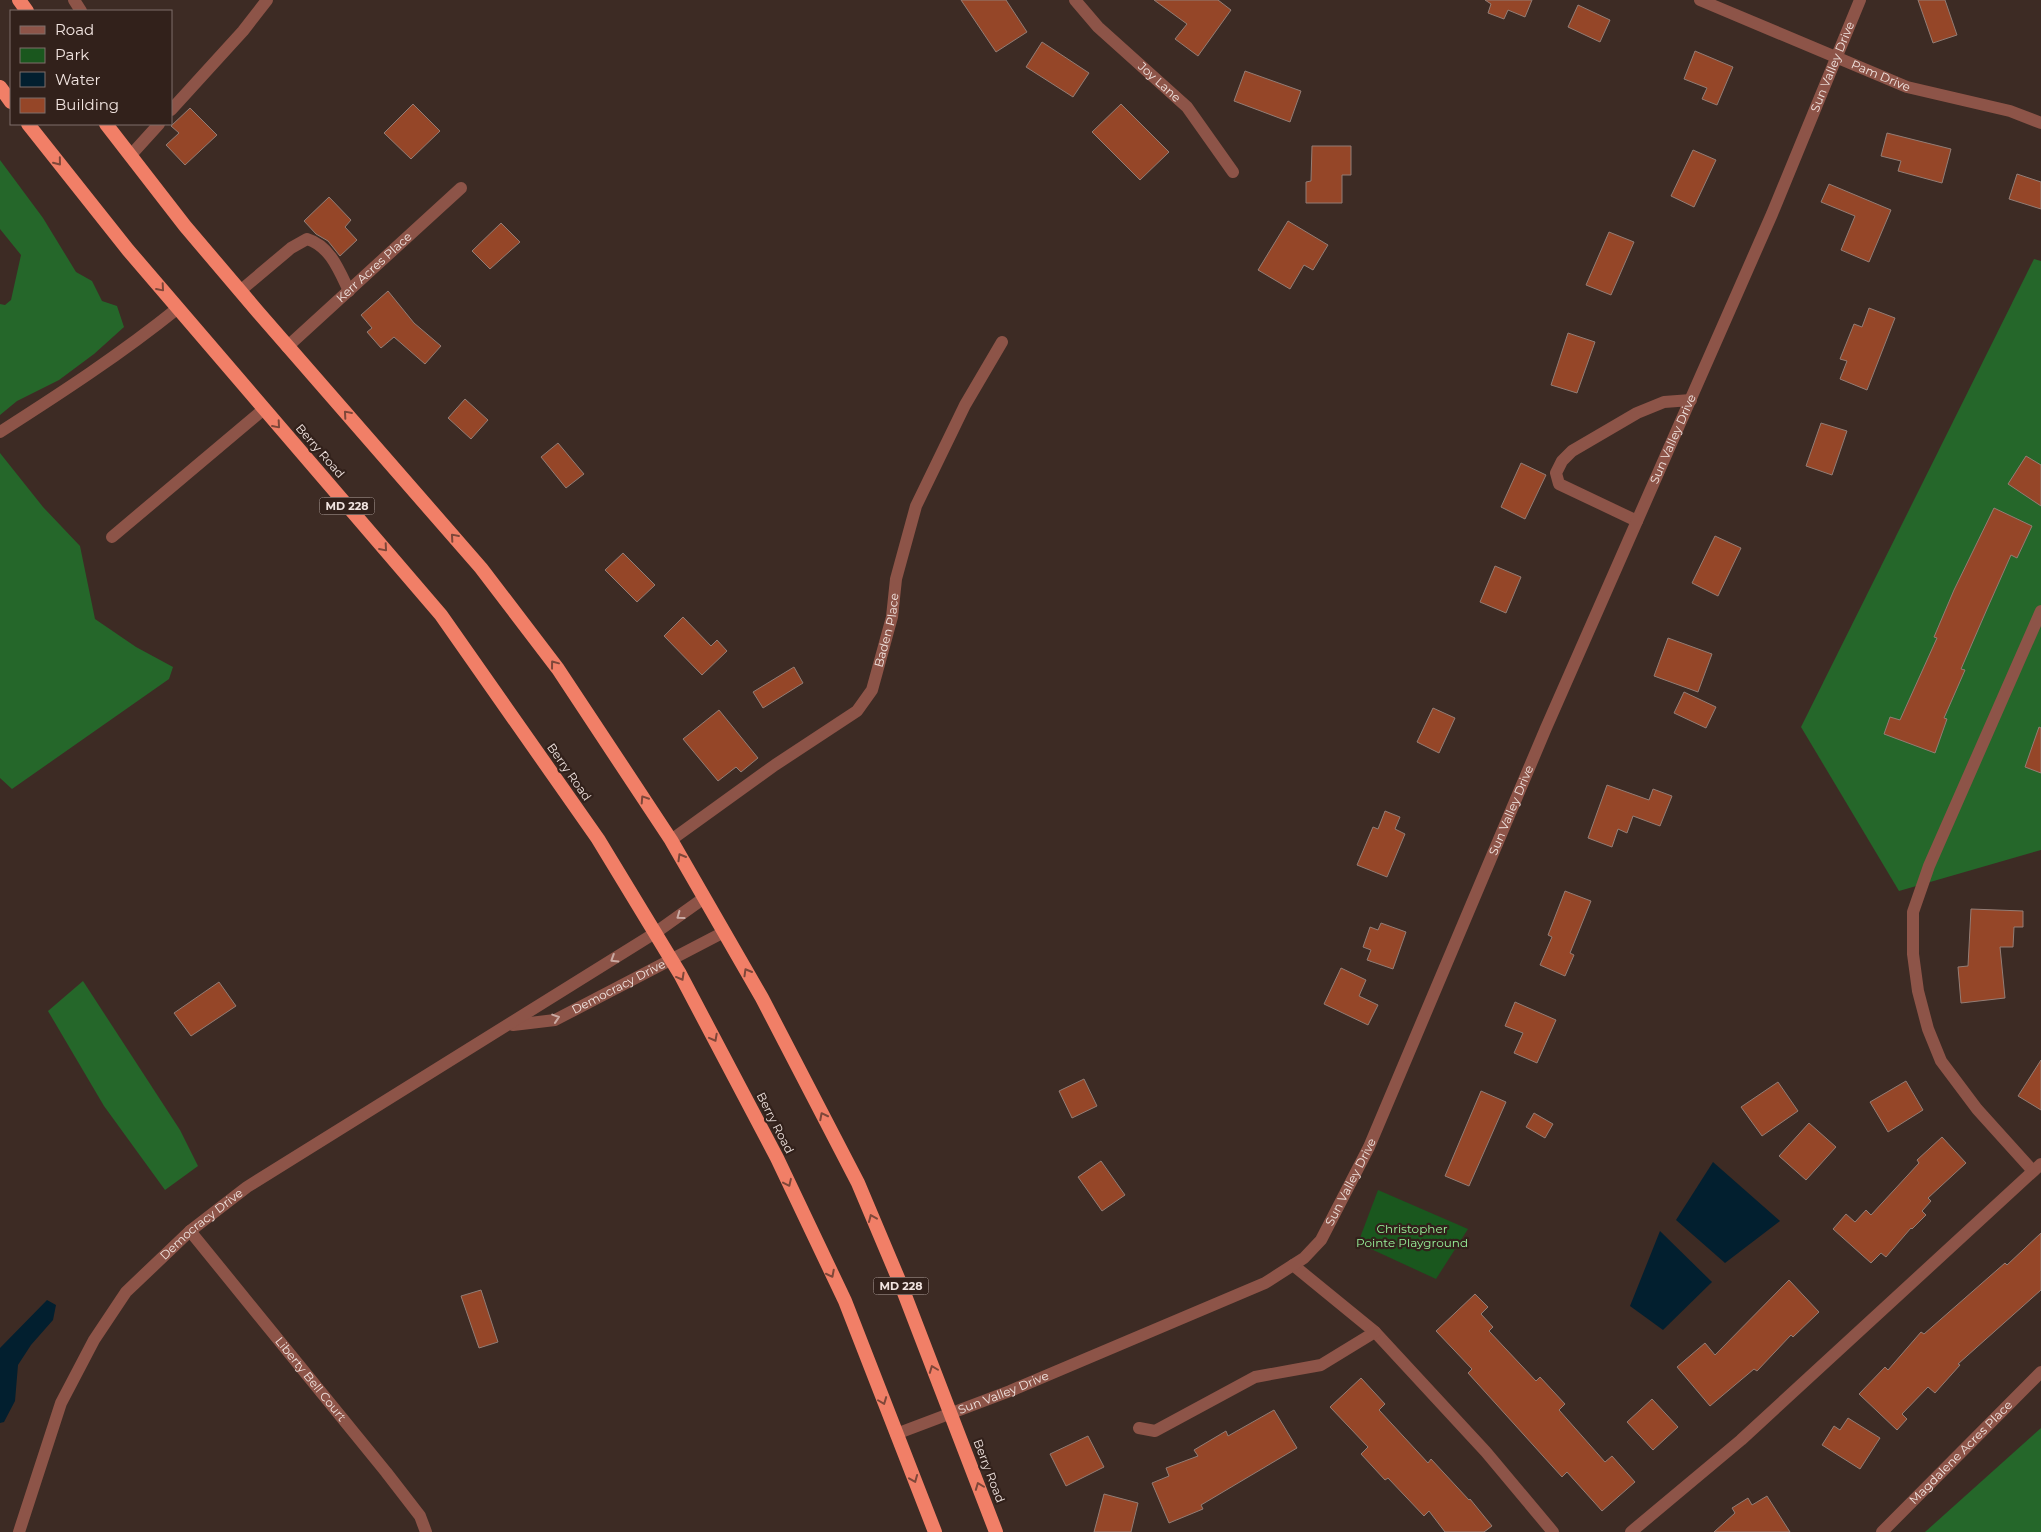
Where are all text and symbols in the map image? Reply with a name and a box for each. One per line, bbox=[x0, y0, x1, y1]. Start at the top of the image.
legend bbox=[10, 10, 172, 125]
street label: Sun Valley Drive bbox=[1807, 19, 1857, 114]
text: Road bbox=[55, 20, 94, 39]
text: Park bbox=[55, 45, 89, 64]
street label: Pam Drive bbox=[1849, 56, 1913, 95]
street label: Joy Lane bbox=[1134, 58, 1184, 105]
text: Water bbox=[55, 70, 101, 89]
text: Building bbox=[55, 95, 119, 114]
one-way arrow bbox=[52, 156, 60, 165]
street label: Kerr Acres Place bbox=[333, 229, 415, 305]
one-way arrow bbox=[155, 282, 163, 291]
street label: Sun Valley Drive bbox=[1646, 392, 1699, 486]
one-way arrow bbox=[344, 411, 353, 420]
one-way arrow bbox=[272, 419, 280, 428]
street label: Berry Road bbox=[293, 421, 348, 481]
road number: MD 228 bbox=[320, 498, 374, 514]
one-way arrow bbox=[450, 533, 459, 542]
one-way arrow bbox=[378, 542, 387, 551]
street label: Baden Place bbox=[871, 592, 901, 669]
one-way arrow bbox=[552, 661, 560, 670]
street label: Berry Road bbox=[544, 740, 595, 803]
street label: Sun Valley Drive bbox=[1485, 763, 1536, 857]
one-way arrow bbox=[641, 796, 651, 805]
one-way arrow bbox=[677, 854, 687, 863]
one-way arrow bbox=[676, 910, 686, 919]
one-way arrow bbox=[610, 953, 619, 963]
street label: Democracy Drive bbox=[569, 956, 668, 1017]
one-way arrow bbox=[744, 968, 754, 977]
one-way arrow bbox=[675, 972, 685, 981]
one-way arrow bbox=[551, 1014, 559, 1024]
one-way arrow bbox=[708, 1033, 718, 1042]
street label: Berry Road bbox=[754, 1090, 797, 1156]
one-way arrow bbox=[819, 1112, 829, 1121]
street label: Sun Valley Drive bbox=[1322, 1136, 1379, 1228]
one-way arrow bbox=[782, 1178, 792, 1187]
street label: Democracy Drive bbox=[157, 1185, 246, 1263]
one-way arrow bbox=[868, 1214, 879, 1223]
park label: Christopher Pointe Playground bbox=[1356, 1221, 1468, 1250]
one-way arrow bbox=[825, 1269, 835, 1278]
road number: MD 228 bbox=[874, 1278, 928, 1294]
street label: Liberty Bell Court bbox=[272, 1334, 350, 1424]
one-way arrow bbox=[929, 1365, 939, 1374]
street label: Sun Valley Drive bbox=[956, 1368, 1051, 1417]
one-way arrow bbox=[877, 1396, 888, 1405]
street label: Magdalene Acres Place bbox=[1906, 1397, 2015, 1507]
street label: Berry Road bbox=[970, 1437, 1008, 1505]
one-way arrow bbox=[909, 1475, 919, 1483]
one-way arrow bbox=[975, 1483, 985, 1491]

